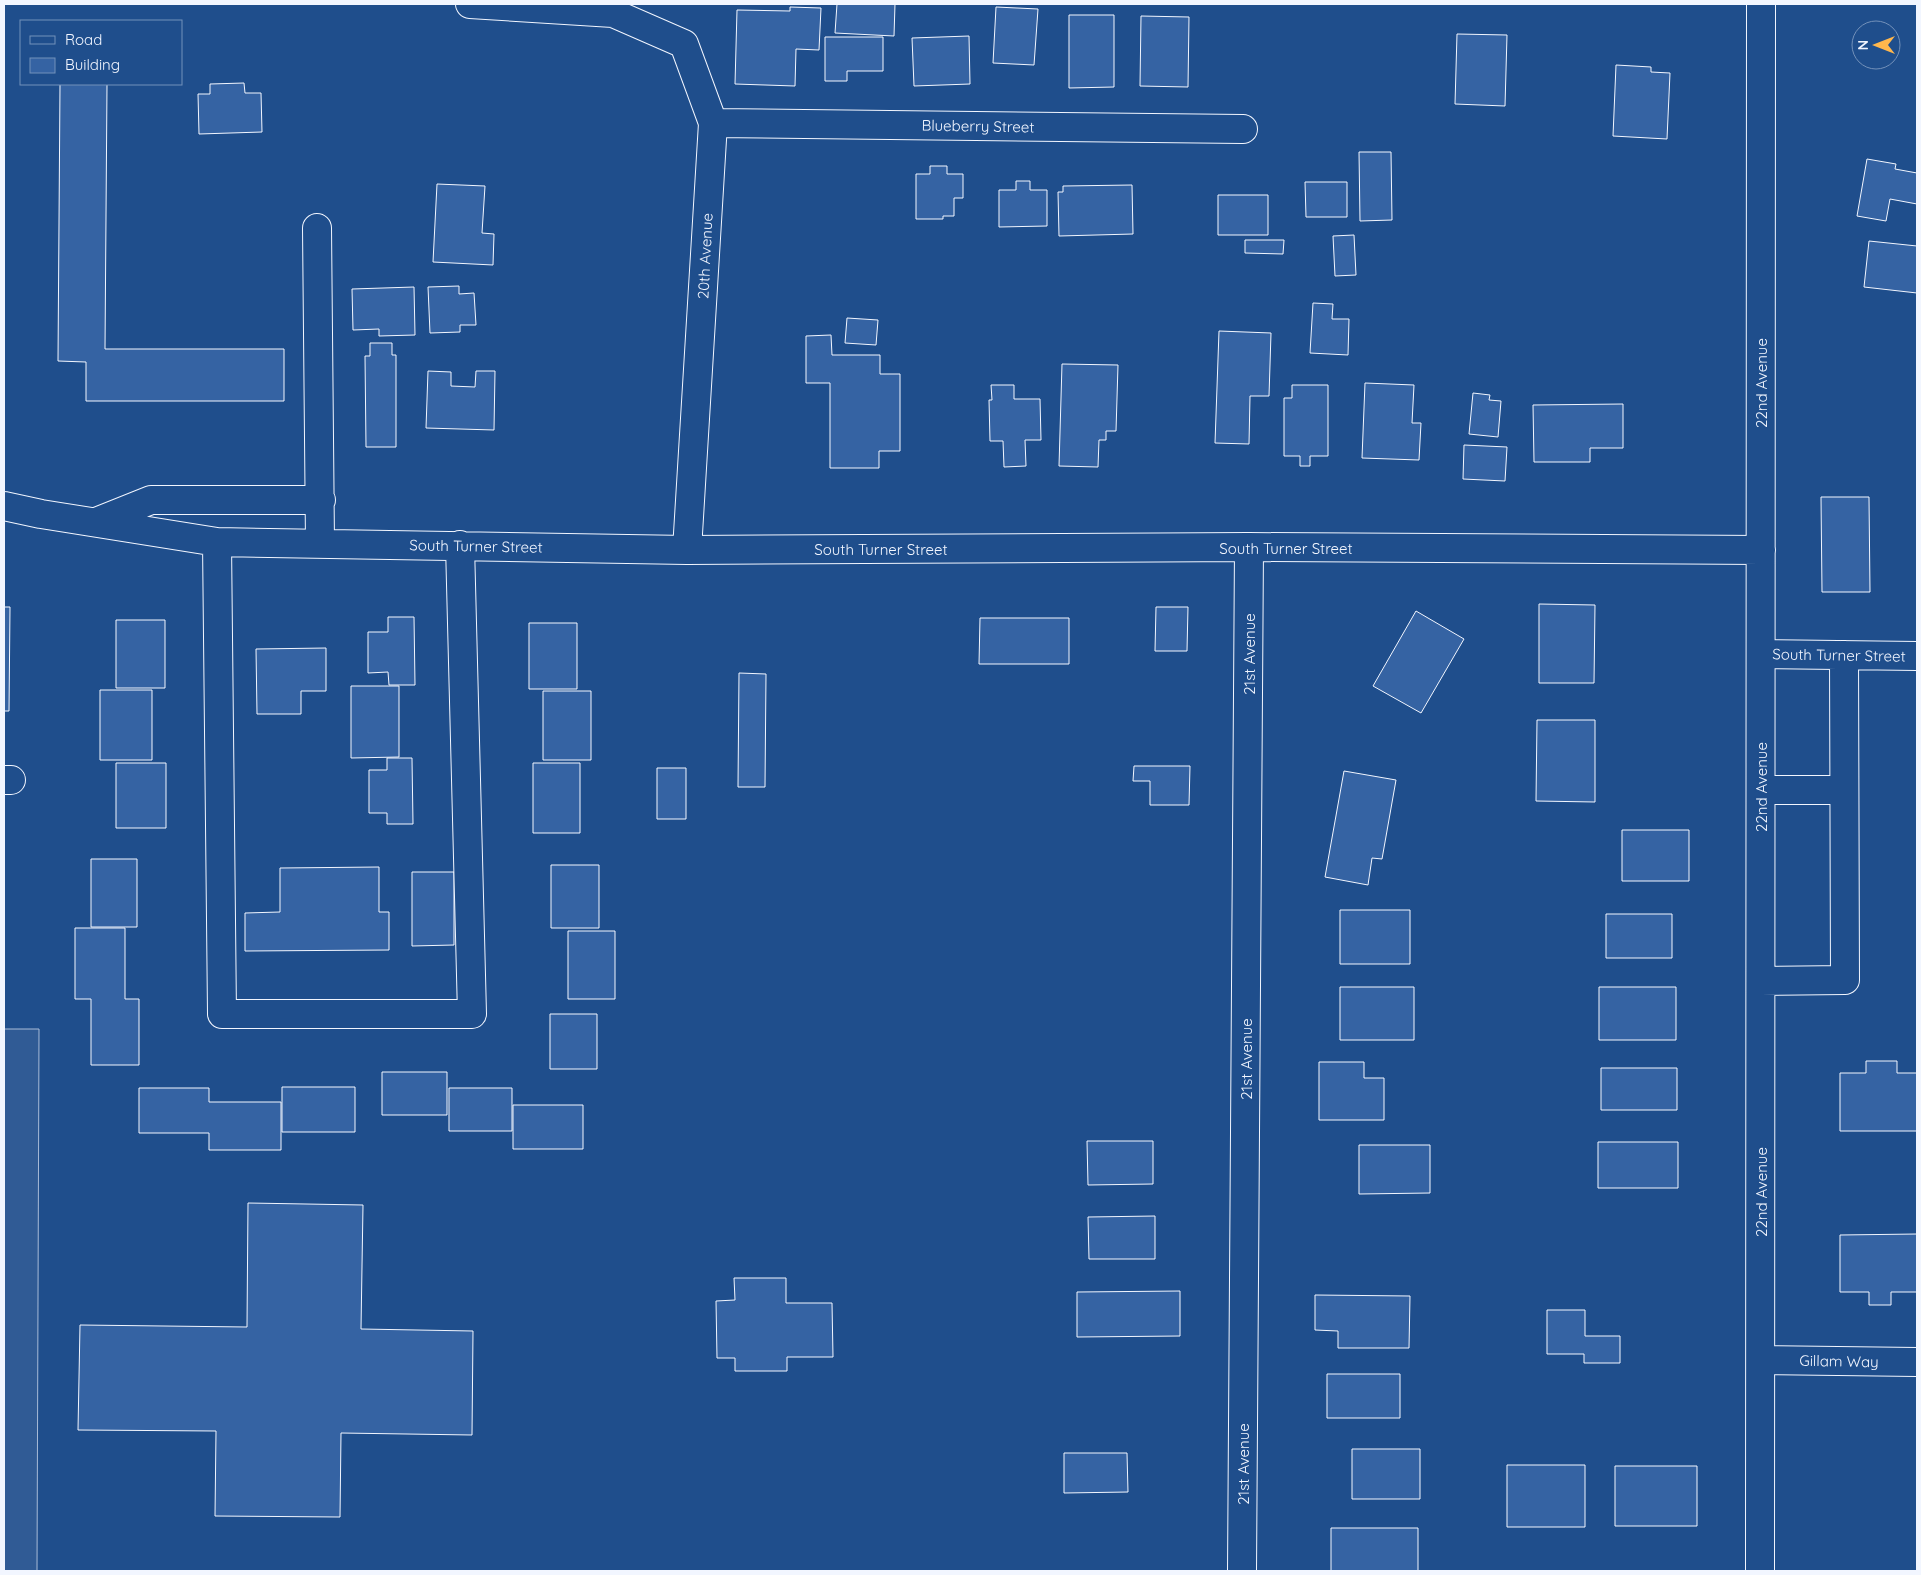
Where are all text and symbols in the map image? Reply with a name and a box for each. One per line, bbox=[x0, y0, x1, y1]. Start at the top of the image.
legend bbox=[20, 20, 182, 85]
north arrow bbox=[1851, 20, 1901, 70]
text: Road bbox=[65, 30, 102, 49]
text: N bbox=[1854, 40, 1872, 50]
text: Building bbox=[65, 55, 120, 74]
street label: Blueberry Street bbox=[921, 116, 1035, 136]
street label: 20th Avenue bbox=[693, 212, 717, 300]
street label: 22nd Avenue bbox=[1752, 338, 1771, 428]
street label: South Turner Street bbox=[409, 535, 543, 557]
street label: South Turner Street bbox=[1219, 539, 1353, 558]
street label: South Turner Street bbox=[814, 540, 948, 559]
street label: 21st Avenue bbox=[1240, 613, 1259, 695]
street label: South Turner Street bbox=[1772, 644, 1906, 666]
street label: 22nd Avenue bbox=[1752, 742, 1771, 832]
street label: 21st Avenue bbox=[1237, 1018, 1256, 1100]
street label: 22nd Avenue bbox=[1752, 1147, 1771, 1237]
street label: Gillam Way bbox=[1799, 1351, 1879, 1371]
street label: 21st Avenue bbox=[1234, 1423, 1253, 1505]

